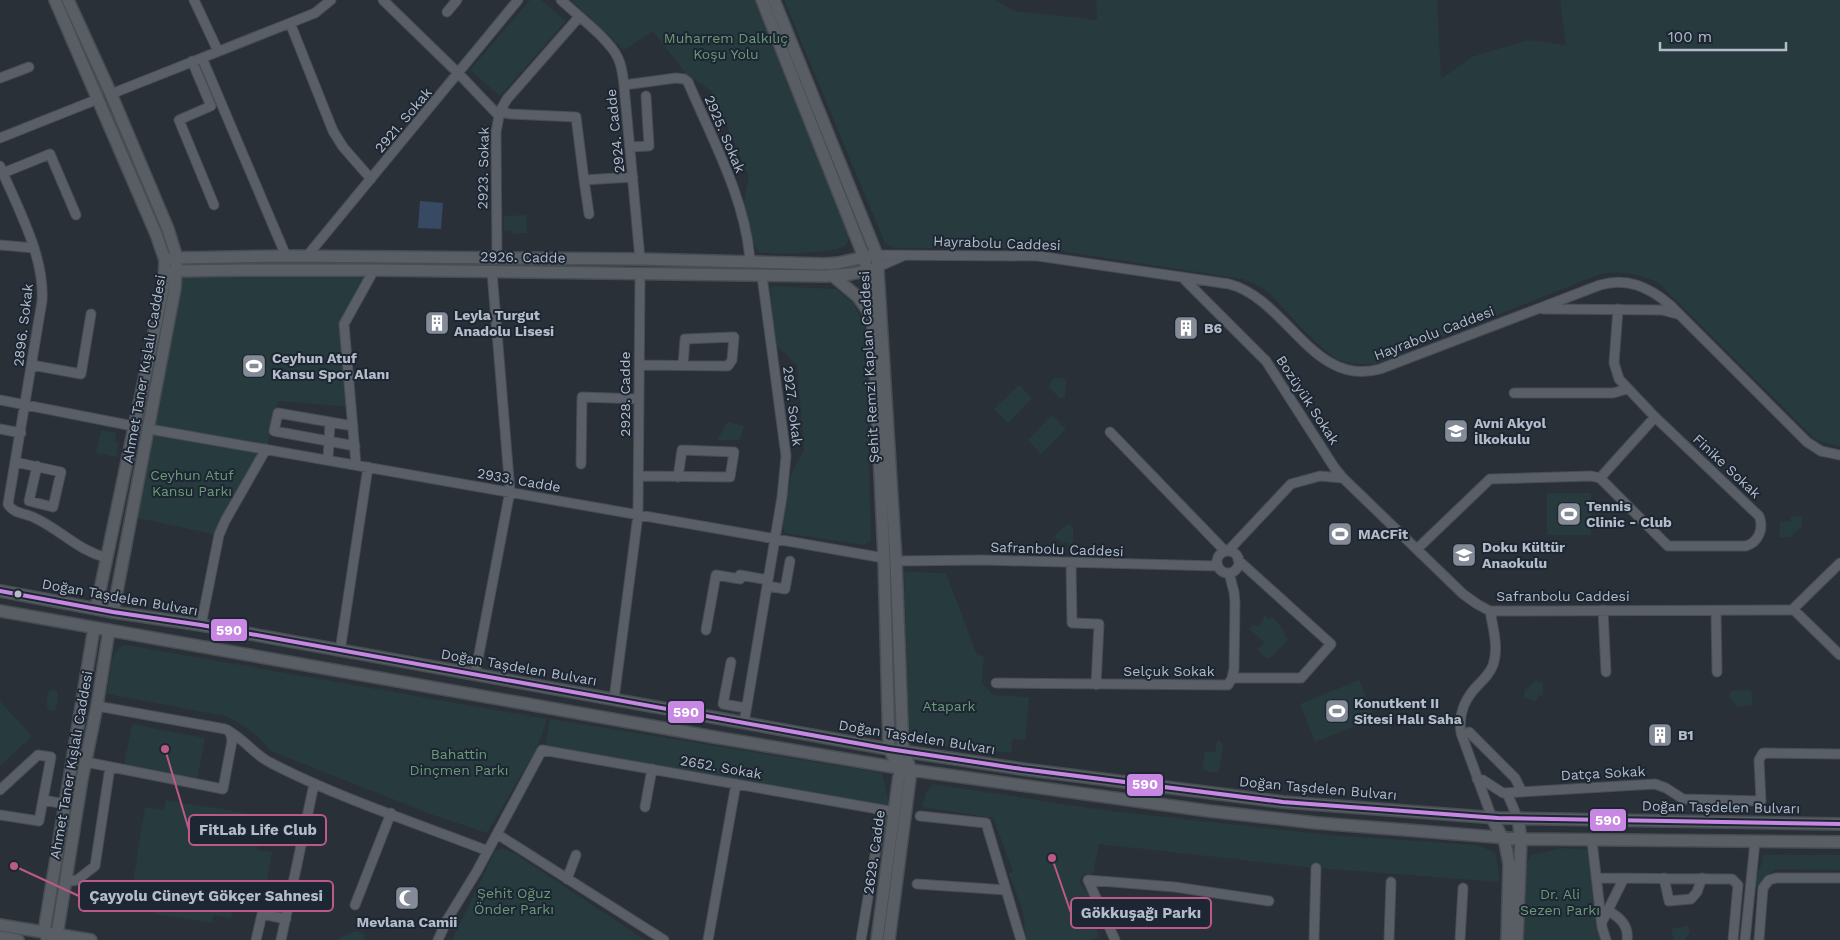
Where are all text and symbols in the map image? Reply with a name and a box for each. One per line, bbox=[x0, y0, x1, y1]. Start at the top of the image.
scale bar bbox=[1660, 20, 1786, 52]
text: 100 m bbox=[1668, 28, 1712, 46]
park label: Muharrem Dalkılıç Koşu Yolu bbox=[664, 30, 788, 62]
street label: 2921. Sokak bbox=[371, 84, 435, 156]
street label: 2924. Cadde bbox=[603, 88, 627, 174]
street label: 2925. Sokak bbox=[701, 93, 749, 175]
street label: 2923. Sokak bbox=[474, 126, 492, 209]
street label: Hayrabolu Caddesi bbox=[933, 233, 1061, 253]
street label: 2926. Cadde bbox=[480, 248, 566, 266]
street label: Şehit Remzi Kaplan Caddesi bbox=[856, 271, 882, 463]
street label: Ahmet Taner Kışlalı Caddesi bbox=[120, 274, 168, 464]
street label: 2896. Sokak bbox=[10, 283, 36, 367]
street label: Hayrabolu Caddesi bbox=[1372, 303, 1496, 363]
place label: Leyla Turgut Anadolu Lisesi bbox=[454, 307, 554, 339]
building icon: Leyla Turgut Anadolu Lisesi bbox=[424, 310, 450, 336]
building icon: B6 bbox=[1173, 315, 1199, 341]
place label: B6 bbox=[1204, 320, 1223, 336]
place label: Ceyhun Atuf Kansu Spor Alanı bbox=[272, 350, 389, 382]
street label: 2928. Cadde bbox=[617, 351, 633, 437]
sports icon: Ceyhun Atuf Kansu Spor Alanı bbox=[241, 353, 267, 379]
street label: Bozüyük Sokak bbox=[1273, 353, 1343, 448]
street label: 2927. Sokak bbox=[780, 365, 806, 447]
place label: Avni Akyol İlkokulu bbox=[1474, 415, 1546, 447]
school or university icon: Avni Akyol İlkokulu bbox=[1443, 418, 1469, 444]
street label: Finike Sokak bbox=[1690, 431, 1764, 501]
street label: 2933. Cadde bbox=[476, 465, 562, 495]
park label: Ceyhun Atuf Kansu Parkı bbox=[150, 467, 234, 499]
place label: Tennis Clinic - Club bbox=[1586, 498, 1672, 530]
sports icon: Tennis Clinic - Club bbox=[1556, 501, 1582, 527]
sports icon: MACFit bbox=[1327, 521, 1353, 547]
place label: MACFit bbox=[1358, 526, 1408, 542]
street label: Safranbolu Caddesi bbox=[990, 539, 1124, 559]
place label: Doku Kültür Anaokulu bbox=[1482, 539, 1565, 571]
school or university icon: Doku Kültür Anaokulu bbox=[1451, 542, 1477, 568]
street label: Doğan Taşdelen Bulvarı bbox=[41, 575, 199, 619]
street label: Safranbolu Caddesi bbox=[1496, 588, 1630, 604]
unlabelled marker bbox=[13, 589, 23, 599]
line badge: 590 bbox=[210, 618, 248, 642]
text: 590 bbox=[216, 622, 242, 638]
street label: Doğan Taşdelen Bulvarı bbox=[440, 645, 598, 689]
street label: Selçuk Sokak bbox=[1123, 663, 1215, 679]
street label: Ahmet Taner Kışlalı Caddesi bbox=[47, 670, 95, 860]
place label: Konutkent II Sitesi Halı Saha bbox=[1354, 695, 1463, 727]
park label: Atapark bbox=[923, 698, 976, 714]
sports icon: Konutkent II Sitesi Halı Saha bbox=[1324, 698, 1350, 724]
line badge: 590 bbox=[667, 700, 705, 724]
text: 590 bbox=[673, 704, 699, 720]
street label: Doğan Taşdelen Bulvarı bbox=[838, 717, 996, 757]
building icon: B1 bbox=[1647, 722, 1673, 748]
place label: B1 bbox=[1678, 727, 1694, 743]
park label: Bahattin Dinçmen Parkı bbox=[410, 746, 508, 778]
street label: 2652. Sokak bbox=[679, 752, 763, 782]
street label: Datça Sokak bbox=[1560, 763, 1646, 783]
line badge: 590 bbox=[1126, 773, 1164, 797]
street label: Doğan Taşdelen Bulvarı bbox=[1239, 773, 1397, 803]
text: 590 bbox=[1132, 776, 1158, 792]
street label: Doğan Taşdelen Bulvarı bbox=[1642, 798, 1800, 816]
line badge: 590 bbox=[1589, 808, 1627, 832]
street label: 2629. Cadde bbox=[860, 809, 888, 895]
text: 590 bbox=[1595, 812, 1621, 828]
callout: FitLab Life Club bbox=[189, 815, 326, 845]
text: FitLab Life Club bbox=[199, 821, 317, 839]
callout: Çayyolu Cüneyt Gökçer Sahnesi bbox=[79, 881, 333, 911]
mosque icon: Mevlana Camii bbox=[394, 885, 420, 911]
park label: Şehit Oğuz Önder Parkı bbox=[474, 885, 554, 917]
park label: Dr. Ali Sezen Parkı bbox=[1520, 886, 1600, 918]
text: Çayyolu Cüneyt Gökçer Sahnesi bbox=[89, 887, 323, 905]
callout: Gökkuşağı Parkı bbox=[1071, 898, 1211, 928]
text: Gökkuşağı Parkı bbox=[1081, 904, 1201, 922]
place label: Mevlana Camii bbox=[357, 914, 457, 930]

